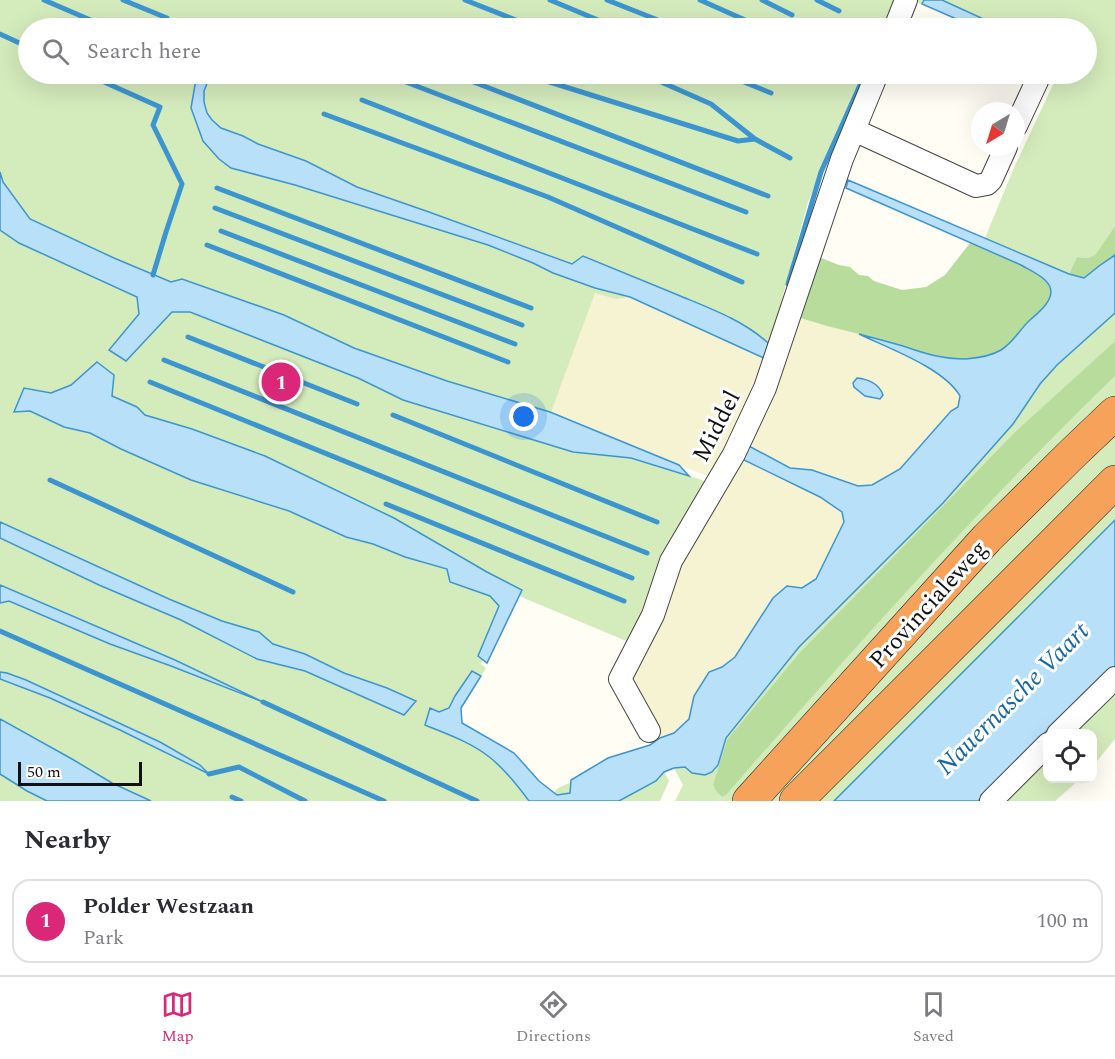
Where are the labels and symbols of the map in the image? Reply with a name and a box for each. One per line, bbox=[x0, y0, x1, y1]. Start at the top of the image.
north arrow bbox=[971, 102, 1025, 156]
pin: 1 bbox=[262, 360, 300, 404]
street label: Middel bbox=[684, 384, 750, 469]
your location bbox=[509, 402, 538, 431]
street label: Provincialeweg bbox=[861, 532, 997, 677]
water label: Nauernasche Vaart bbox=[927, 612, 1099, 785]
scale bar bbox=[18, 759, 142, 786]

